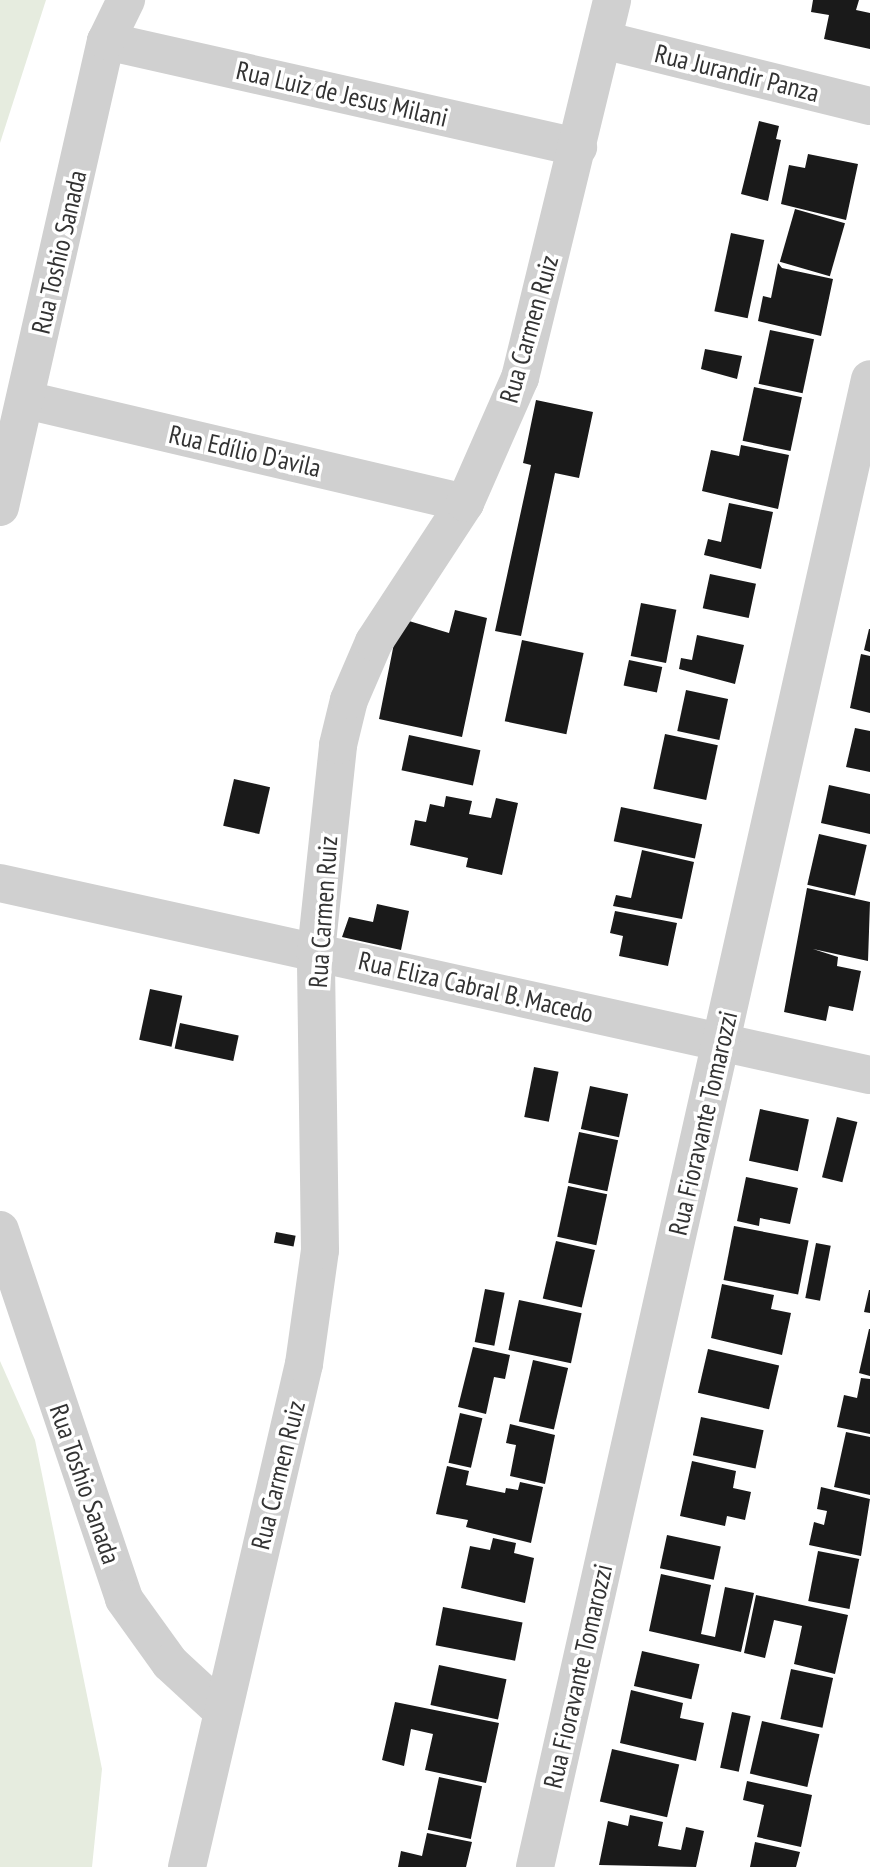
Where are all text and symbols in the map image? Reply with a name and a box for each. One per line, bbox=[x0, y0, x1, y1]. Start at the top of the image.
street label: Rua Jurandir Panza bbox=[652, 38, 822, 108]
street label: Rua Luiz de Jesus Milani bbox=[233, 54, 451, 134]
street label: Rua Toshio Sanada bbox=[25, 167, 93, 337]
street label: Rua Carmen Ruiz bbox=[493, 252, 565, 406]
street label: Rua Edílio D'avila bbox=[166, 418, 324, 484]
street label: Rua Carmen Ruiz bbox=[302, 835, 344, 989]
street label: Rua Eliza Cabral B. Macedo bbox=[355, 945, 597, 1029]
street label: Rua Fioravante Tomarozzi bbox=[662, 1008, 744, 1238]
street label: Rua Carmen Ruiz bbox=[244, 1397, 312, 1553]
street label: Rua Toshio Sanada bbox=[43, 1400, 127, 1568]
street label: Rua Fioravante Tomarozzi bbox=[537, 1561, 619, 1791]

